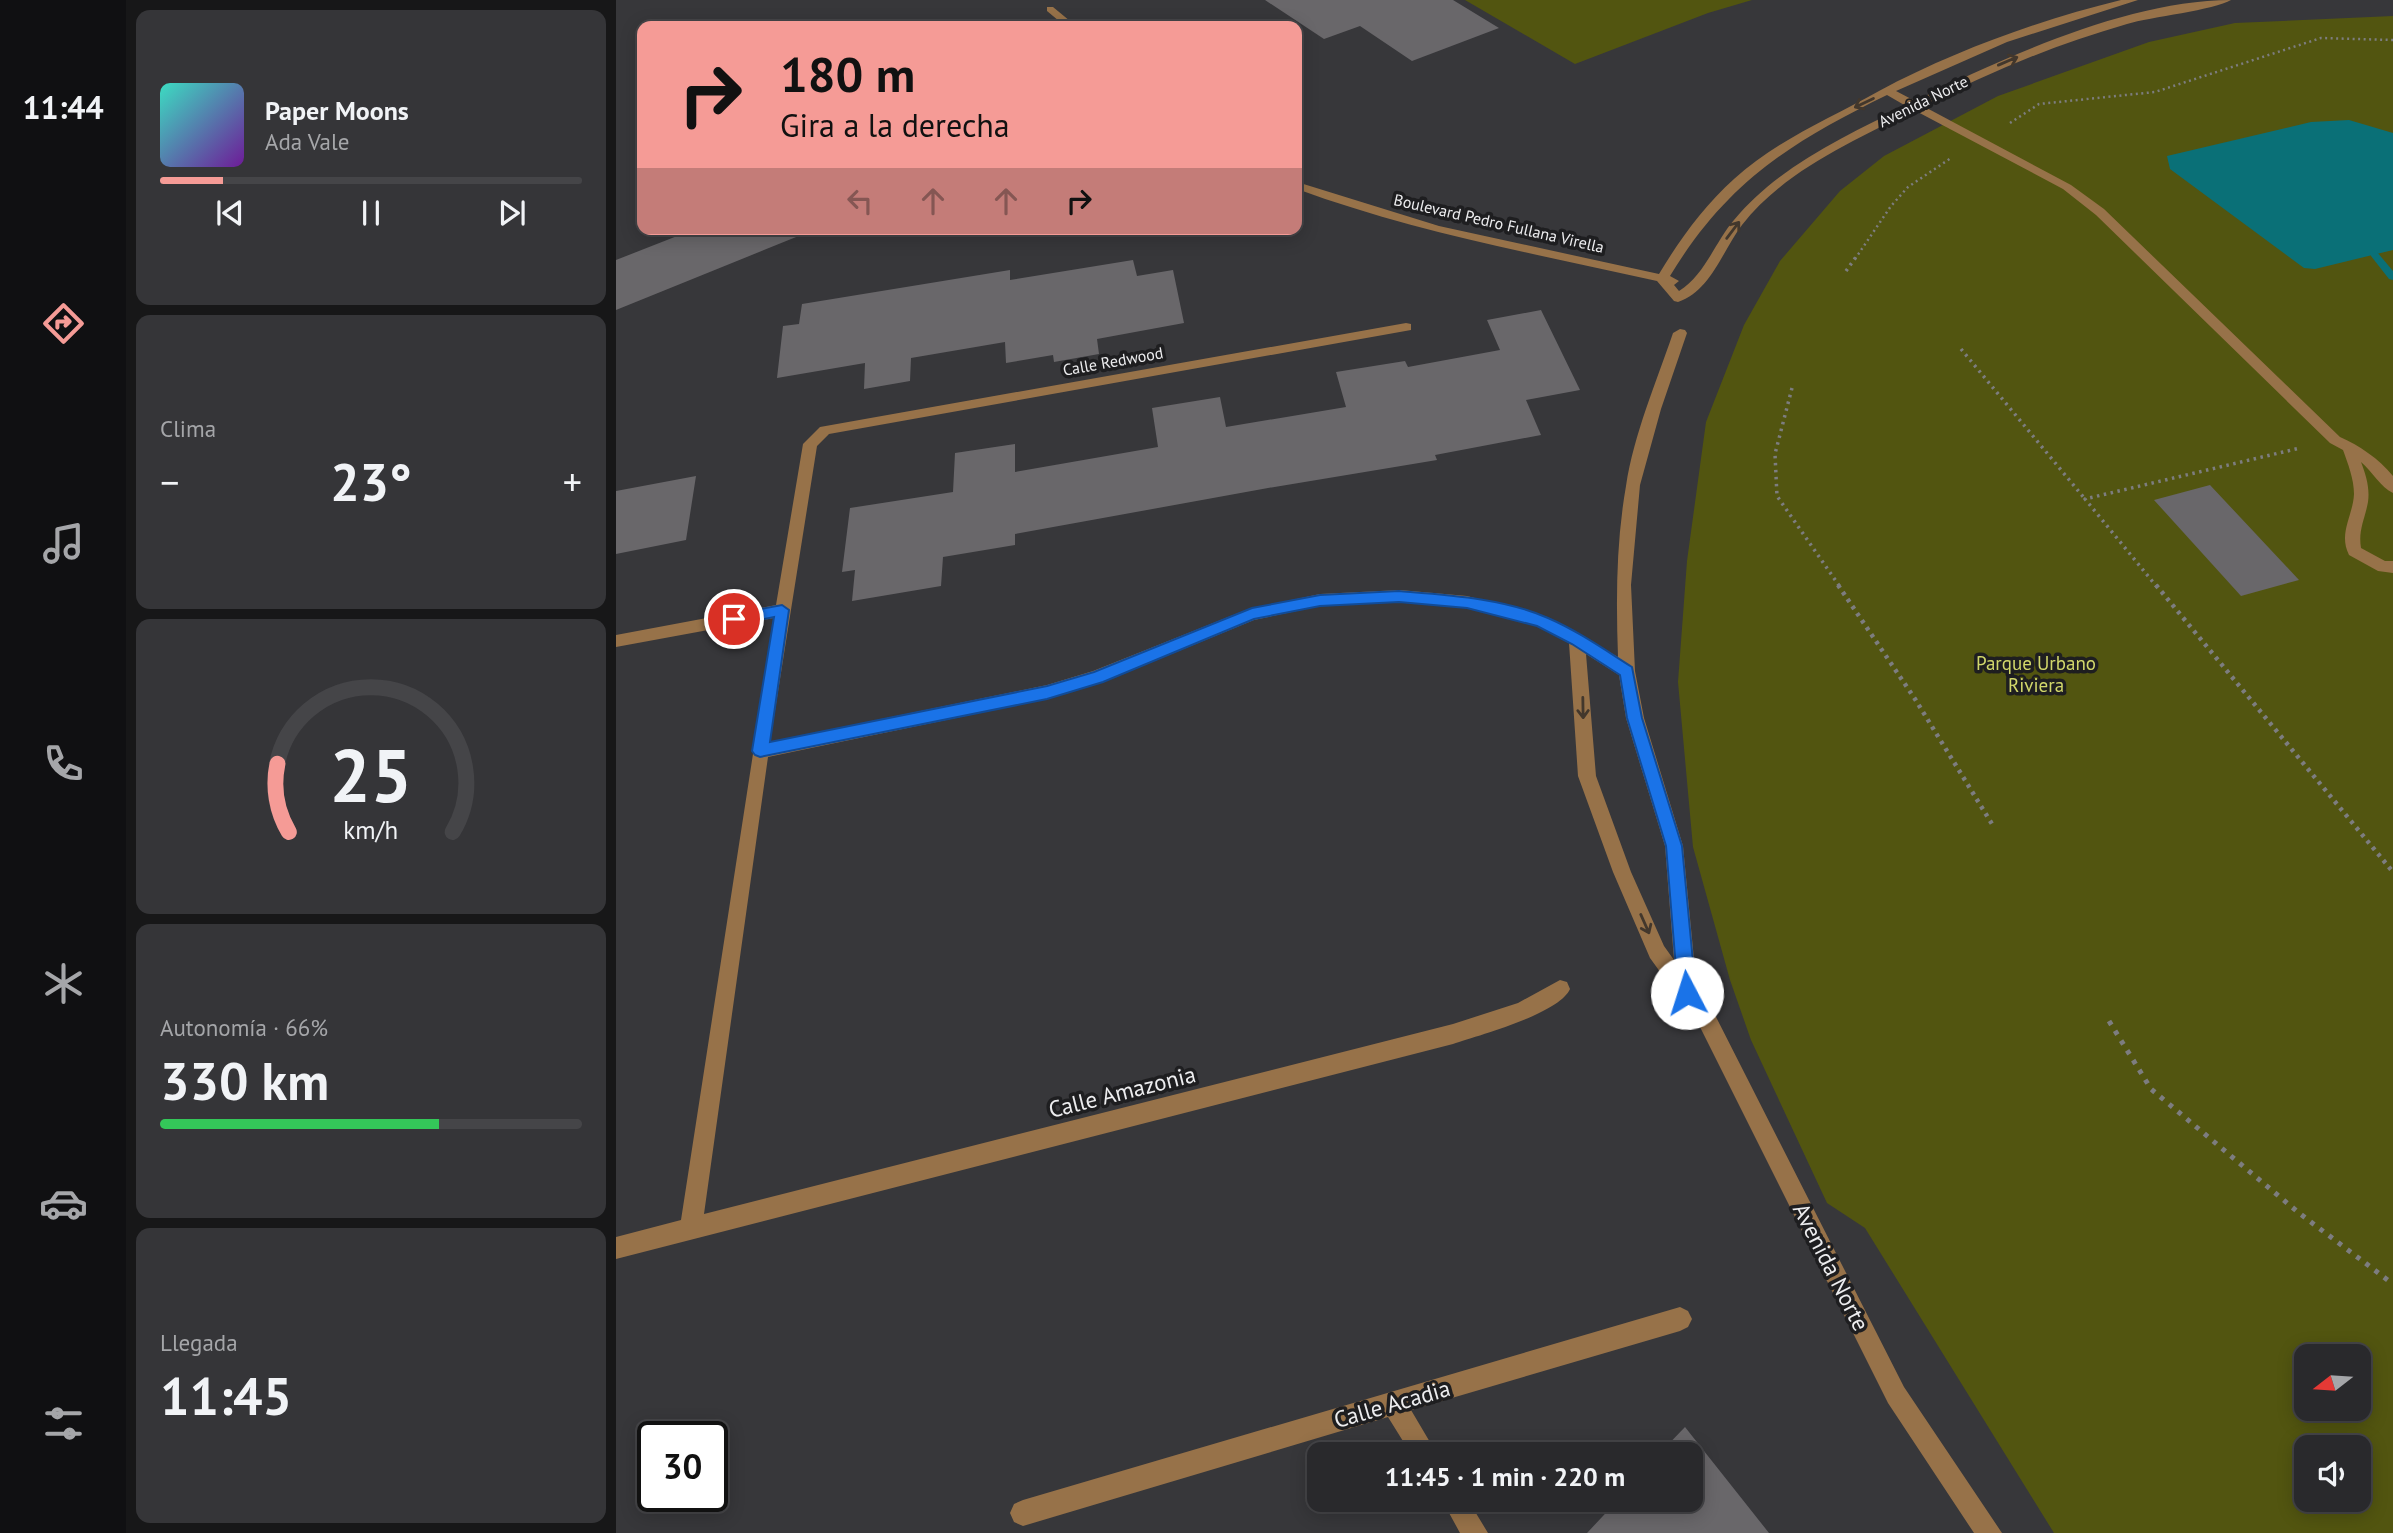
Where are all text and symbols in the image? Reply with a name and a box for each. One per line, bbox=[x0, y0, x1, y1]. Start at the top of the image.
text: 180 m bbox=[780, 42, 915, 106]
icon: right bbox=[665, 49, 756, 140]
one-way arrow bbox=[1996, 54, 2018, 67]
street label: Avenida Norte bbox=[1875, 71, 1971, 131]
text: 11:44 bbox=[22, 86, 104, 128]
text: Paper Moons bbox=[265, 94, 409, 127]
one-way arrow bbox=[1854, 96, 1875, 110]
text: Gira a la derecha bbox=[780, 104, 1010, 146]
text: Ada Vale bbox=[265, 127, 349, 156]
icon: left bbox=[841, 182, 879, 220]
icon: ahead bbox=[914, 182, 952, 220]
icon: ahead bbox=[987, 182, 1025, 220]
icon: right bbox=[1060, 182, 1098, 220]
street label: Boulevard Pedro Fullana Virella bbox=[1392, 189, 1606, 257]
icon: previous bbox=[211, 194, 249, 232]
icon: pause bbox=[352, 194, 390, 232]
icon: next bbox=[493, 194, 531, 232]
one-way arrow bbox=[1726, 221, 1740, 240]
icon: directions bbox=[39, 299, 88, 348]
street label: Calle Redwood bbox=[1061, 342, 1165, 380]
text: Clima bbox=[160, 414, 216, 443]
text: 23° bbox=[330, 448, 412, 515]
text: − bbox=[160, 457, 179, 506]
text: + bbox=[563, 457, 582, 506]
icon: music bbox=[39, 519, 88, 568]
pin bbox=[704, 589, 764, 649]
icon: arrive bbox=[715, 600, 753, 638]
park label: Parque Urbano Riviera bbox=[1976, 651, 2096, 697]
one-way arrow bbox=[1576, 696, 1590, 719]
text: 25 bbox=[330, 729, 412, 823]
icon: phone bbox=[39, 739, 88, 788]
text: km/h bbox=[344, 814, 398, 846]
one-way arrow bbox=[1639, 913, 1652, 934]
position arrow bbox=[1650, 956, 1724, 1030]
icon: climate bbox=[39, 959, 88, 1008]
text: Autonomía · 66% bbox=[160, 1013, 328, 1042]
text: 330 km bbox=[160, 1047, 329, 1114]
street label: Calle Amazonia bbox=[1045, 1059, 1198, 1124]
icon: car bbox=[39, 1179, 88, 1228]
street label: Avenida Norte bbox=[1787, 1198, 1876, 1335]
text: Llegada bbox=[160, 1328, 238, 1357]
north arrow bbox=[2294, 1344, 2371, 1421]
map controls bbox=[2294, 1344, 2371, 1512]
text: 11:45 bbox=[160, 1362, 292, 1429]
street label: Calle Acadia bbox=[1330, 1373, 1453, 1434]
icon: filters bbox=[39, 1399, 88, 1448]
speed limit sign: 30 bbox=[637, 1421, 728, 1512]
button: sound bbox=[2294, 1435, 2371, 1512]
text: 11:45 · 1 min · 220 m bbox=[1385, 1460, 1625, 1493]

